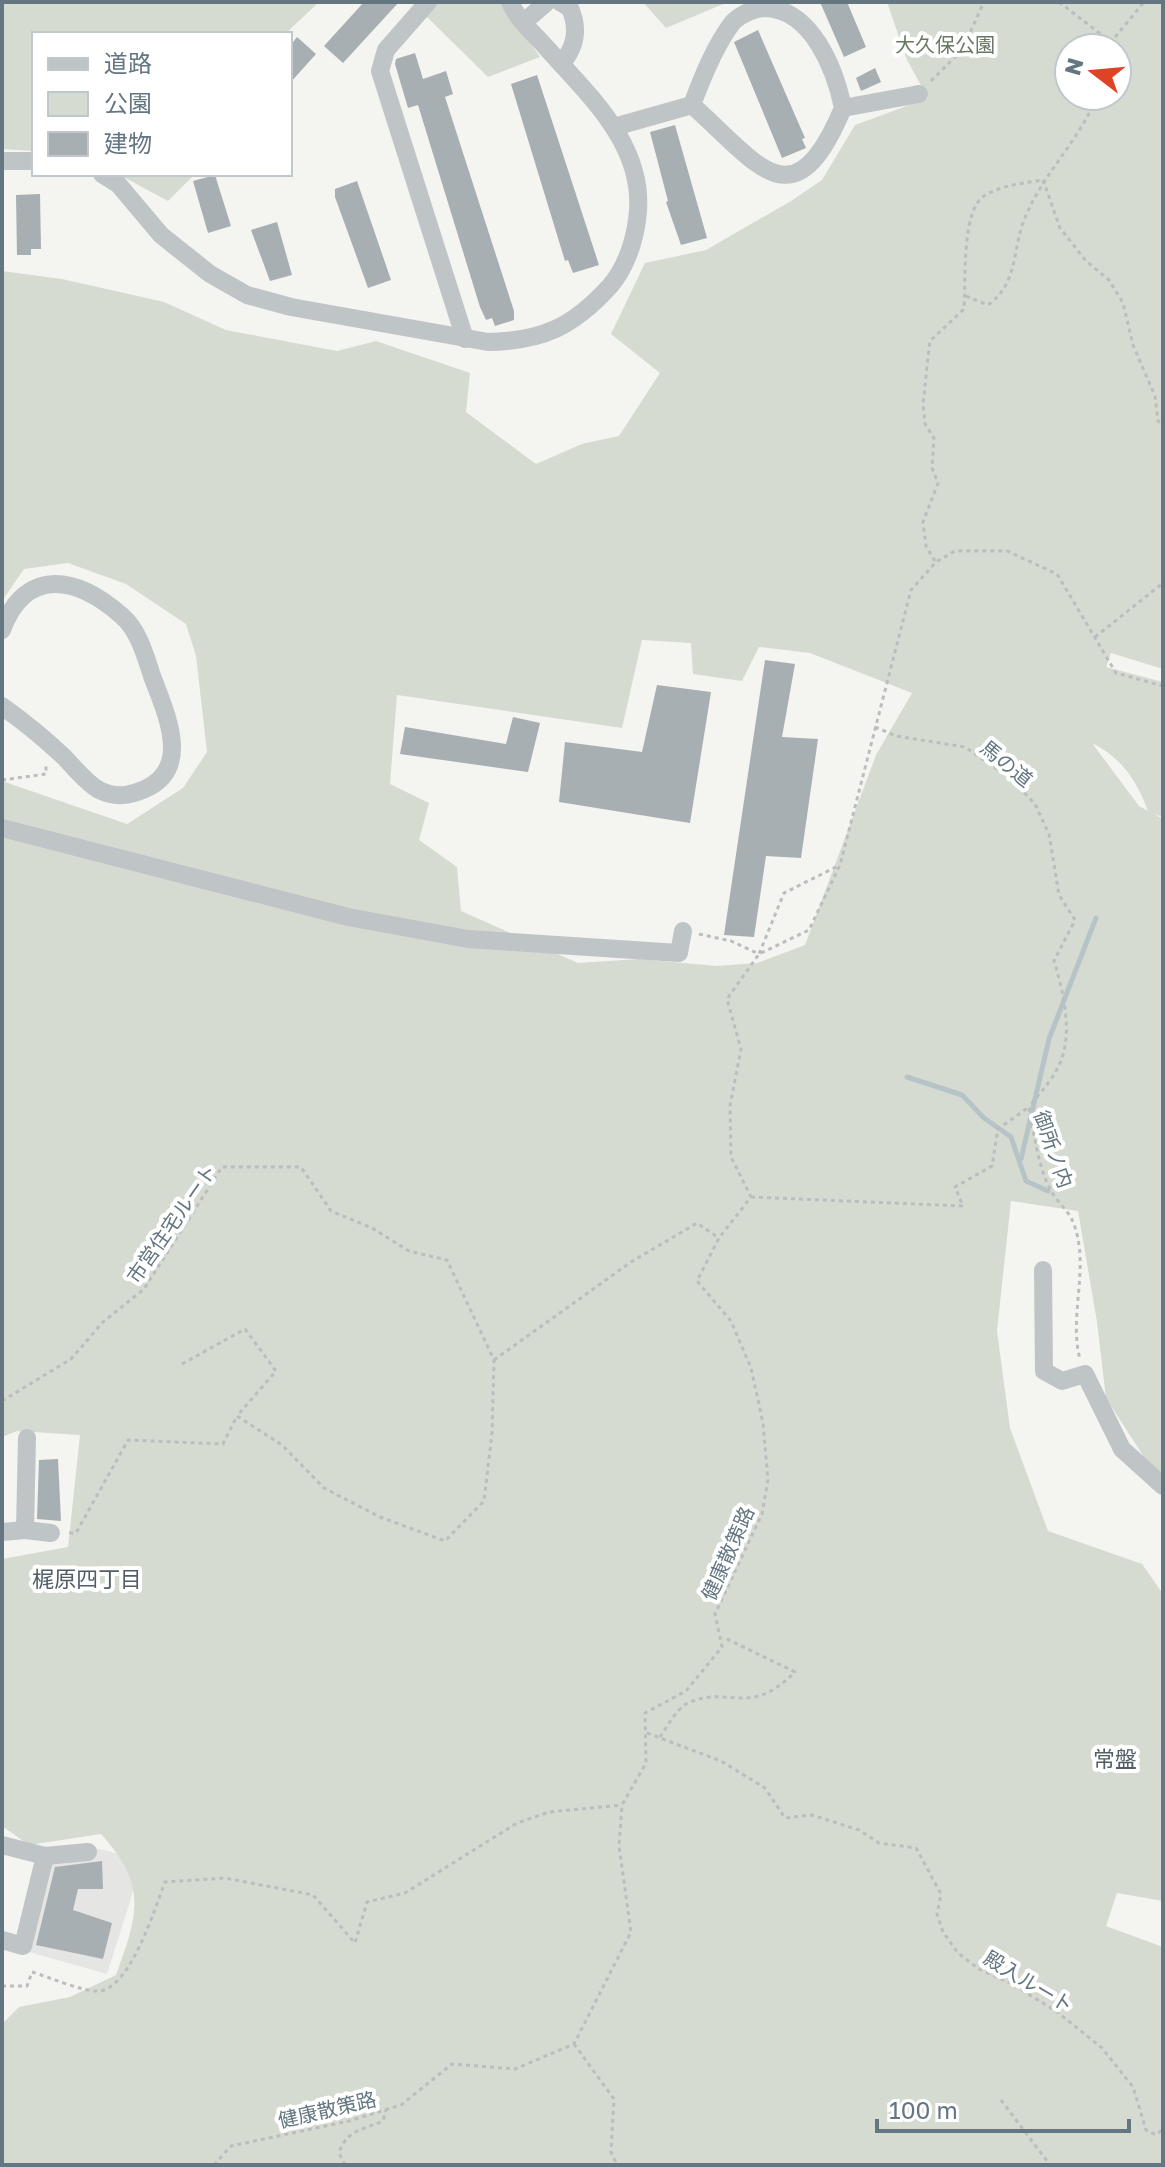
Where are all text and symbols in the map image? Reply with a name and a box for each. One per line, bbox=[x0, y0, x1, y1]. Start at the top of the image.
legend bbox=[32, 32, 292, 176]
park label: 大久保公園 bbox=[895, 32, 995, 56]
north arrow bbox=[1053, 32, 1133, 112]
text: 道路 bbox=[104, 48, 152, 77]
text: N bbox=[1058, 55, 1089, 78]
text: 公園 bbox=[104, 88, 152, 117]
text: 建物 bbox=[104, 128, 152, 157]
street label: 馬の道 bbox=[976, 735, 1038, 791]
street label: 御所ノ内 bbox=[1030, 1107, 1078, 1191]
street label: 市営住宅ルート bbox=[121, 1159, 221, 1287]
street label: 健康散策路 bbox=[696, 1502, 758, 1604]
district label: 梶原四丁目 bbox=[32, 1565, 142, 1592]
district label: 常盤 bbox=[1093, 1745, 1137, 1772]
street label: 殿入ルート bbox=[980, 1945, 1078, 2017]
scale bar bbox=[877, 2083, 1129, 2133]
street label: 健康散策路 bbox=[276, 2086, 378, 2132]
text: 100 m bbox=[889, 2095, 958, 2124]

